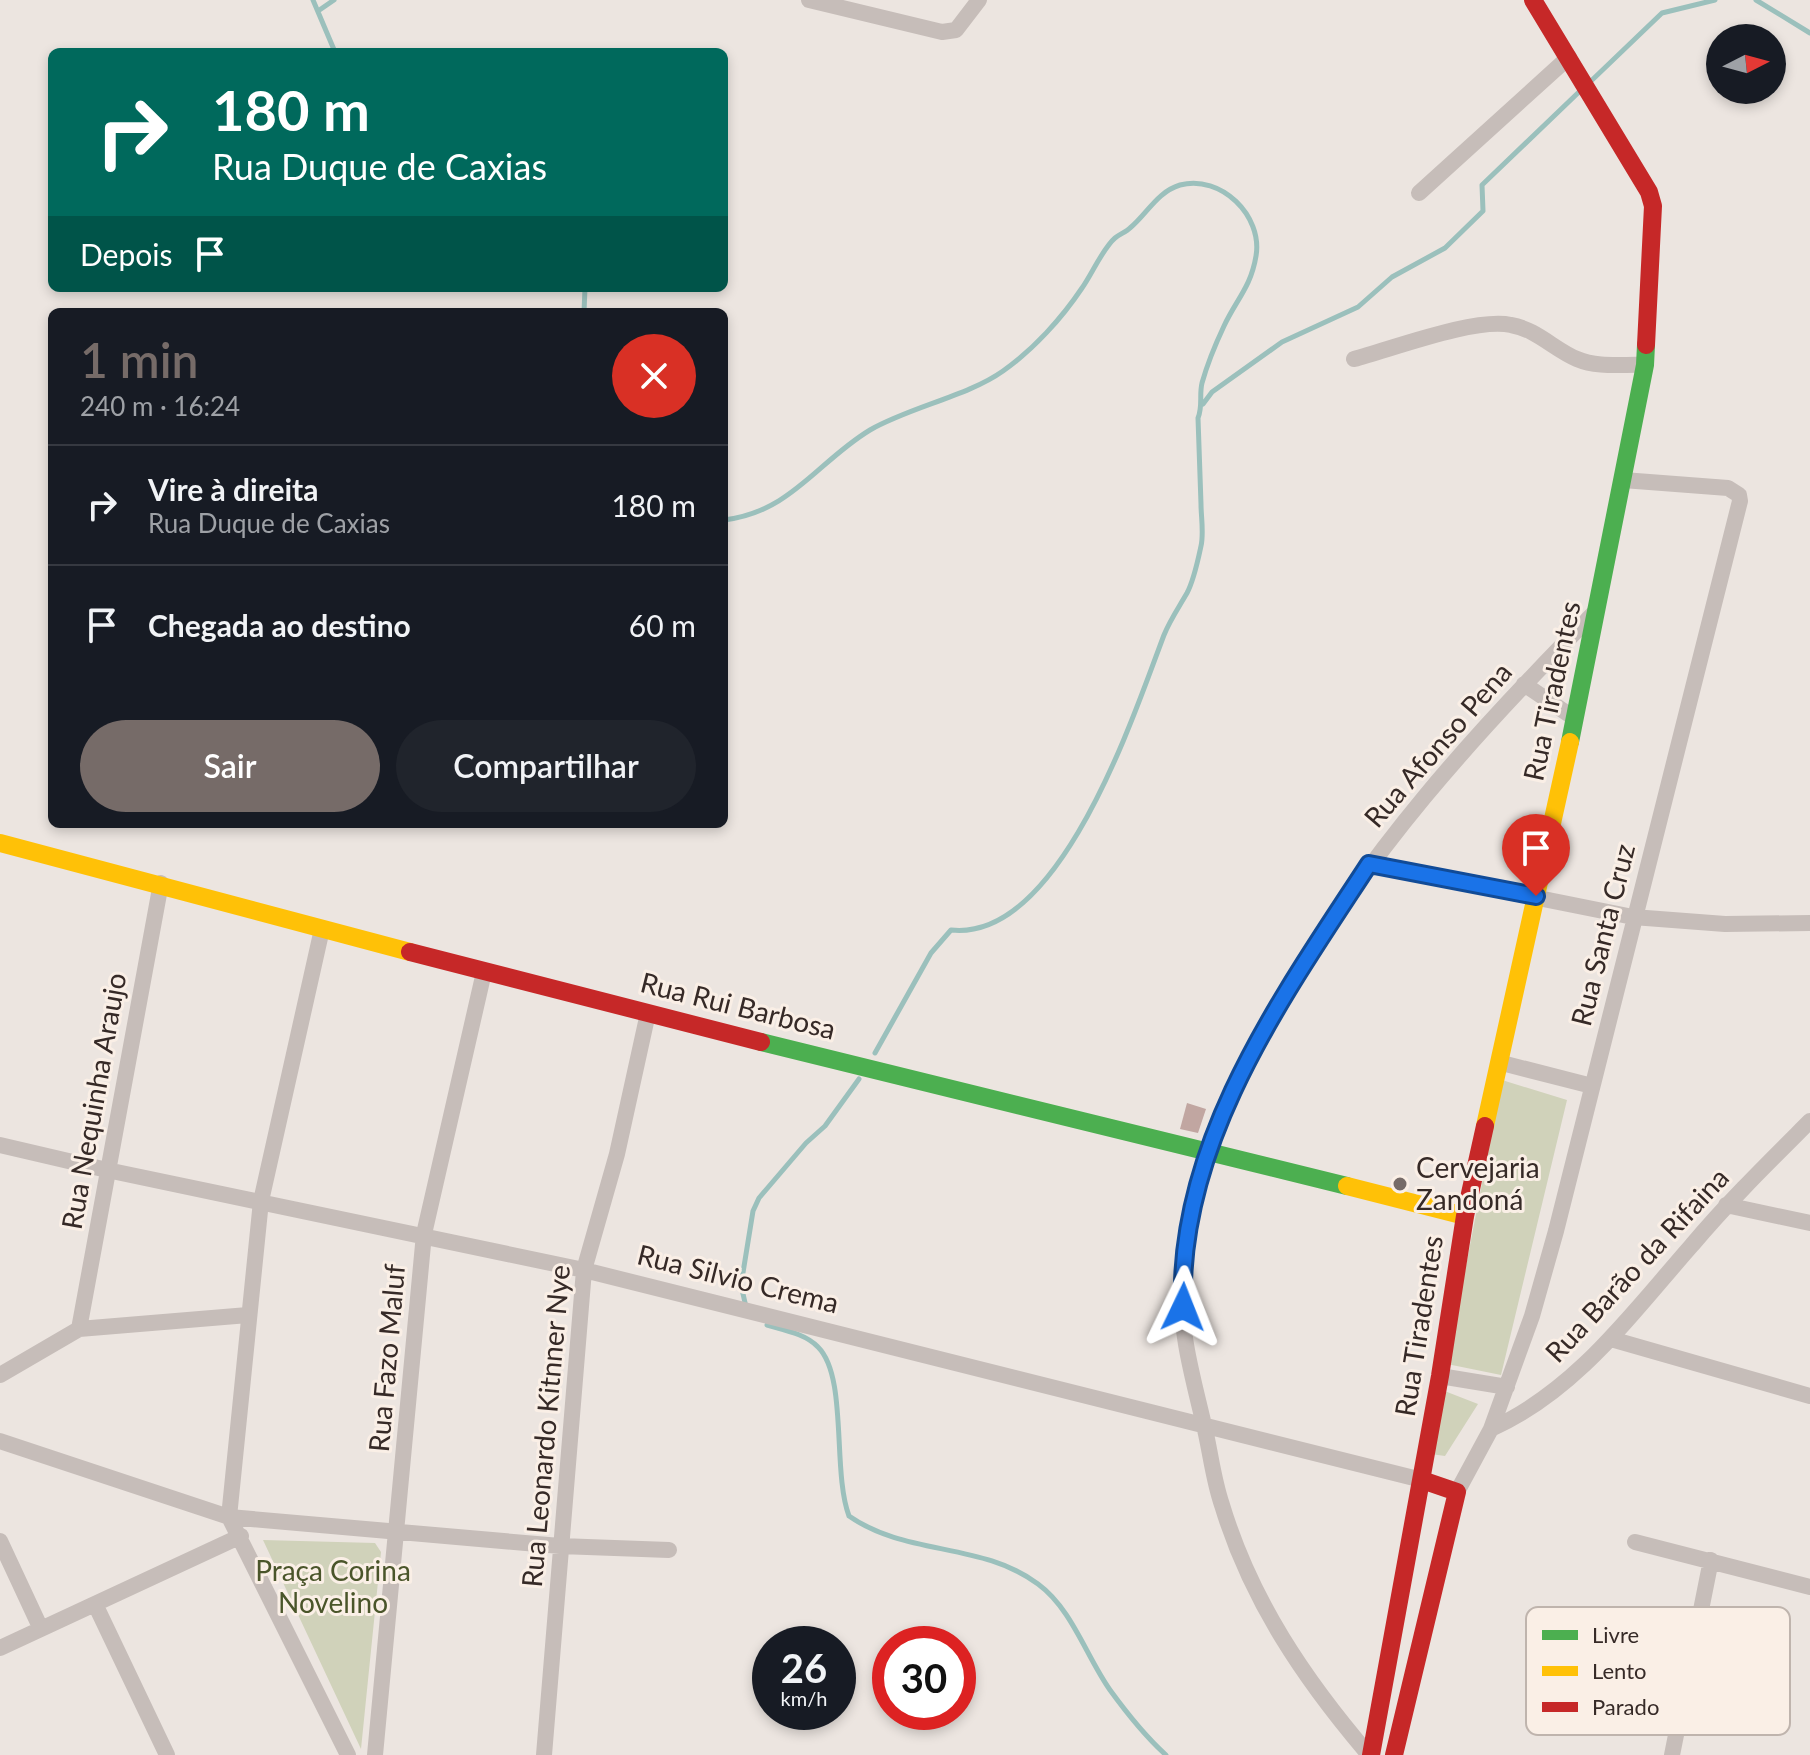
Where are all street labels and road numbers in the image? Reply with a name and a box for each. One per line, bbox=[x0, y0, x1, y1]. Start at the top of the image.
street label: Rua Tiradentes bbox=[1515, 598, 1587, 784]
street label: Rua Afonso Pena bbox=[1356, 655, 1518, 834]
street label: Rua Santa Cruz bbox=[1563, 840, 1641, 1029]
street label: Rua Rui Barbosa bbox=[637, 964, 839, 1046]
street label: Rua Nequinha Araujo bbox=[54, 970, 132, 1232]
street label: Rua Barão da Rifaina bbox=[1538, 1160, 1735, 1368]
street label: Rua Tiradentes bbox=[1387, 1233, 1449, 1419]
street label: Rua Silvio Crema bbox=[634, 1237, 842, 1319]
street label: Rua Fazo Maluf bbox=[361, 1262, 411, 1453]
street label: Rua Leonardo Kitnner Nye bbox=[514, 1263, 576, 1589]

